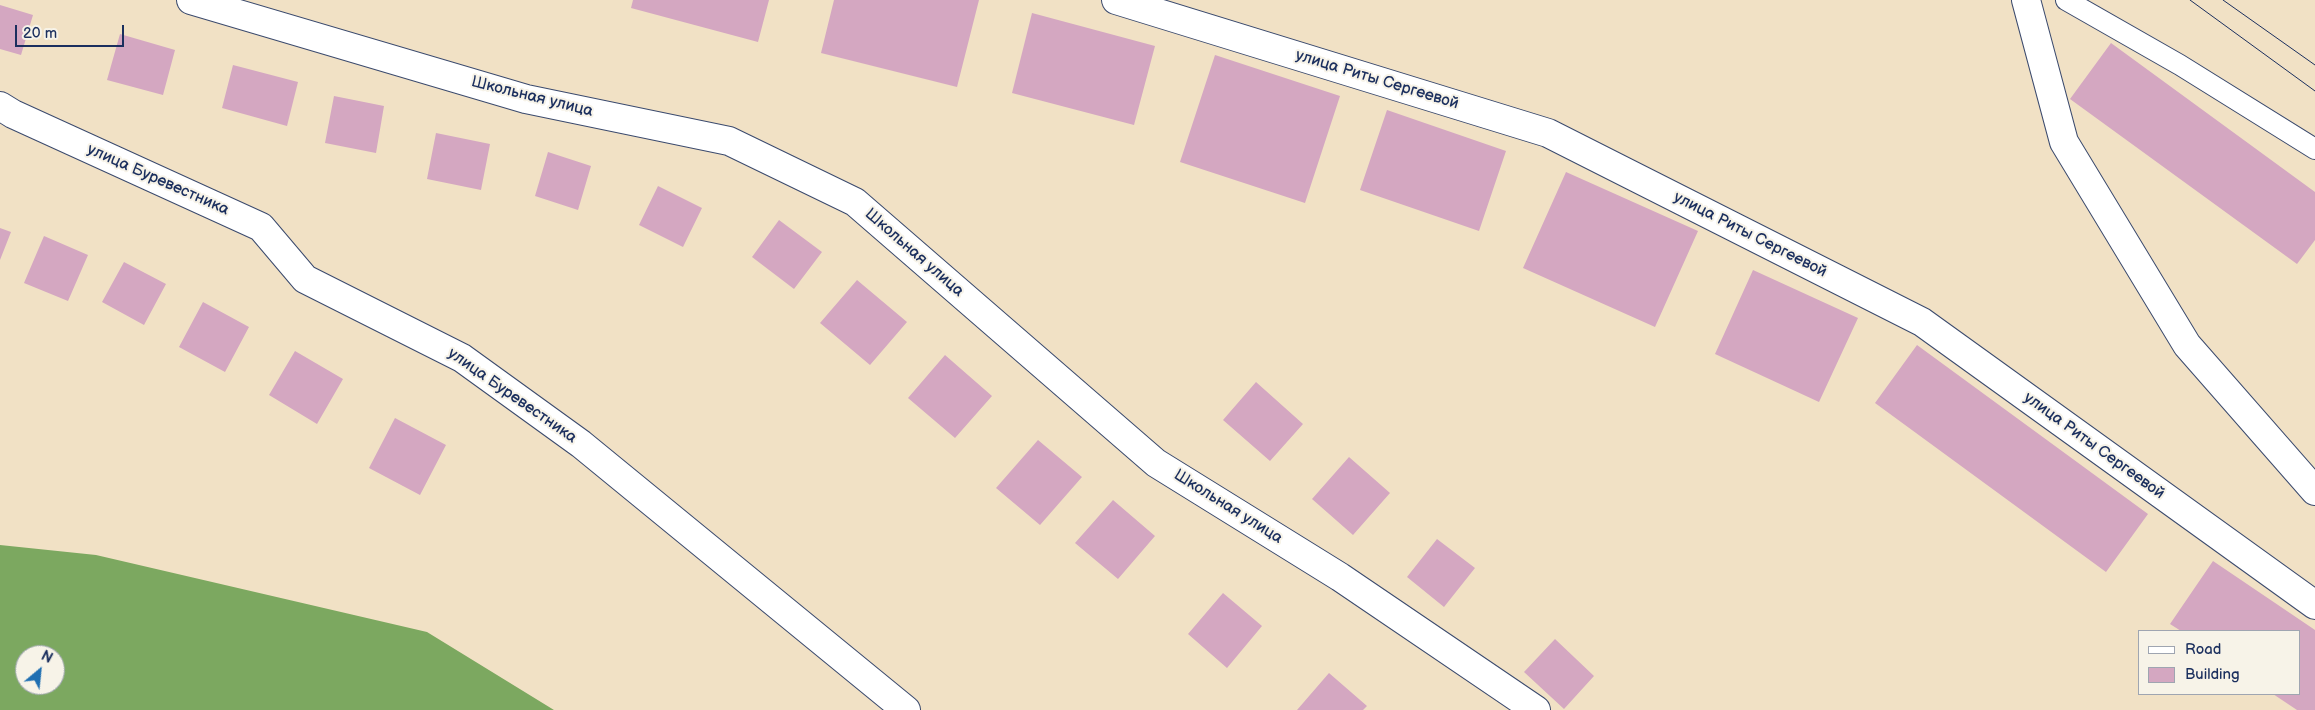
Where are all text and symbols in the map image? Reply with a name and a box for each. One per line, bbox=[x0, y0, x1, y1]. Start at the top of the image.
scale bar bbox=[18, 15, 126, 47]
text: 20 m bbox=[23, 24, 57, 43]
street label: улица Риты Сергеевой bbox=[1293, 46, 1461, 114]
street label: Школьная улица bbox=[469, 73, 595, 121]
street label: улица Буревестника bbox=[84, 140, 232, 220]
street label: улица Риты Сергеевой bbox=[1670, 188, 1830, 282]
street label: Школьная улица bbox=[861, 205, 967, 301]
street label: улица Буревестника bbox=[444, 344, 580, 448]
street label: улица Риты Сергеевой bbox=[2020, 388, 2168, 504]
street label: Школьная улица bbox=[1170, 466, 1286, 548]
legend bbox=[2138, 630, 2300, 695]
text: Road bbox=[2185, 640, 2221, 659]
north arrow bbox=[15, 645, 65, 695]
text: N bbox=[38, 647, 55, 667]
text: Building bbox=[2185, 665, 2240, 684]

